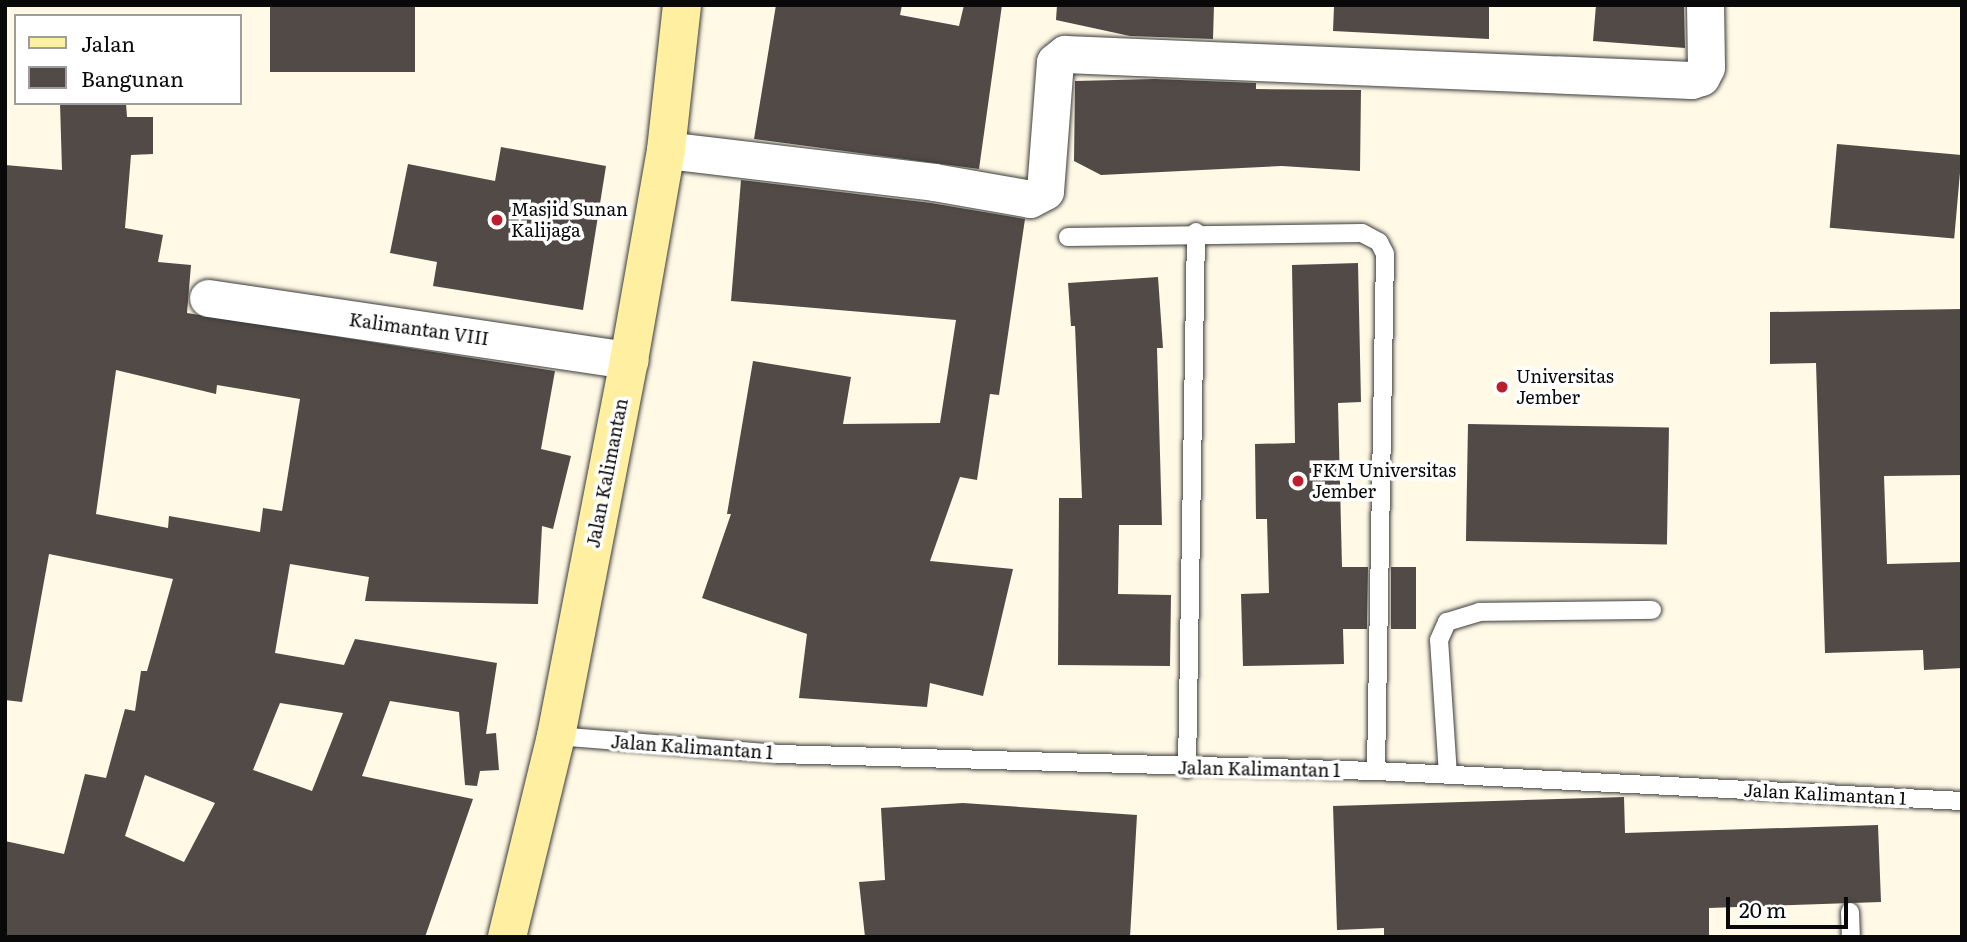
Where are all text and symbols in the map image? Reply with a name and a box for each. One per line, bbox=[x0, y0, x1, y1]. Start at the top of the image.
legend bbox=[14, 14, 242, 105]
text: Jalan bbox=[81, 27, 135, 58]
text: Bangunan bbox=[81, 62, 184, 93]
place label: Masjid Sunan Kalijaga bbox=[511, 199, 628, 242]
marker: Masjid Sunan Kalijaga bbox=[489, 212, 505, 228]
street label: Kalimantan VIII bbox=[348, 309, 490, 349]
place label: Universitas Jember bbox=[1516, 366, 1614, 408]
marker: Universitas Jember bbox=[1494, 379, 1510, 395]
street label: Jalan Kalimantan bbox=[582, 396, 632, 550]
place label: FKM Universitas Jember bbox=[1312, 460, 1456, 503]
marker: FKM Universitas Jember bbox=[1290, 473, 1306, 489]
street label: Jalan Kalimantan 1 bbox=[610, 731, 774, 763]
street label: Jalan Kalimantan 1 bbox=[1177, 757, 1341, 781]
street label: Jalan Kalimantan 1 bbox=[1743, 779, 1907, 809]
scale bar bbox=[1729, 883, 1852, 927]
text: 20 m bbox=[1739, 893, 1786, 924]

